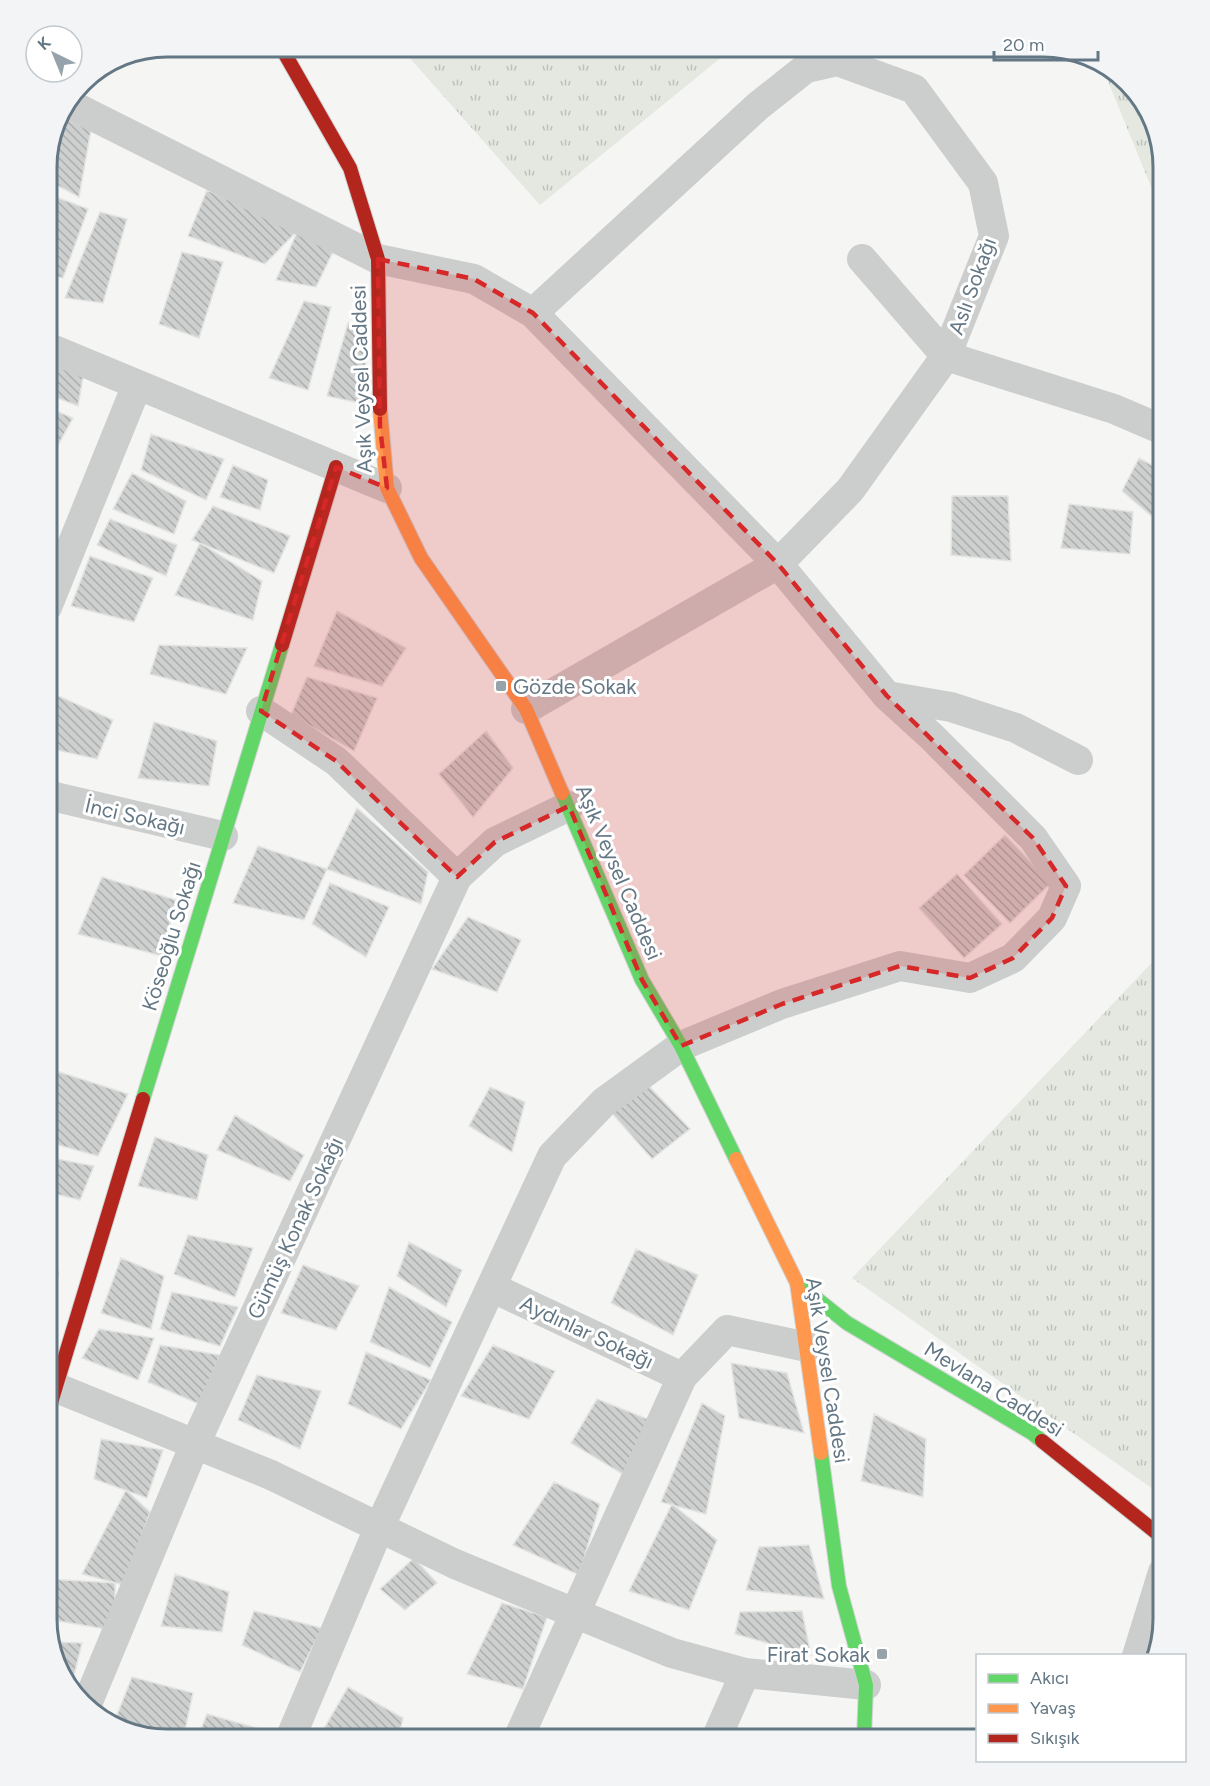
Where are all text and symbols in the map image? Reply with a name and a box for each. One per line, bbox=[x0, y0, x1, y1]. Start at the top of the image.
north arrow bbox=[24, 24, 84, 84]
scale bar bbox=[994, 24, 1098, 62]
text: K bbox=[34, 33, 55, 54]
text: 20 m bbox=[1003, 34, 1044, 56]
street label: Aslı Sokağı bbox=[943, 234, 1001, 338]
street label: Aşık Veysel Caddesi bbox=[345, 285, 377, 473]
place label: Gözde Sokak bbox=[513, 674, 637, 699]
marker: Gözde Sokak bbox=[494, 679, 508, 693]
street label: Aşık Veysel Caddesi bbox=[571, 781, 667, 963]
street label: İnci Sokağı bbox=[83, 792, 187, 840]
street label: Köseoğlu Sokağı bbox=[136, 858, 206, 1014]
street label: Gümüş Konak Sokağı bbox=[242, 1133, 348, 1323]
street label: Aşık Veysel Caddesi bbox=[801, 1275, 855, 1465]
street label: Aydınlar Sokağı bbox=[516, 1290, 658, 1374]
street label: Mevlana Caddesi bbox=[920, 1336, 1068, 1442]
place label: Firat Sokak bbox=[767, 1642, 871, 1667]
marker: Firat Sokak bbox=[875, 1647, 889, 1661]
legend bbox=[976, 1654, 1186, 1762]
text: Akıcı bbox=[1030, 1667, 1069, 1689]
text: Yavaş bbox=[1030, 1697, 1076, 1719]
text: Sıkışık bbox=[1030, 1727, 1080, 1749]

